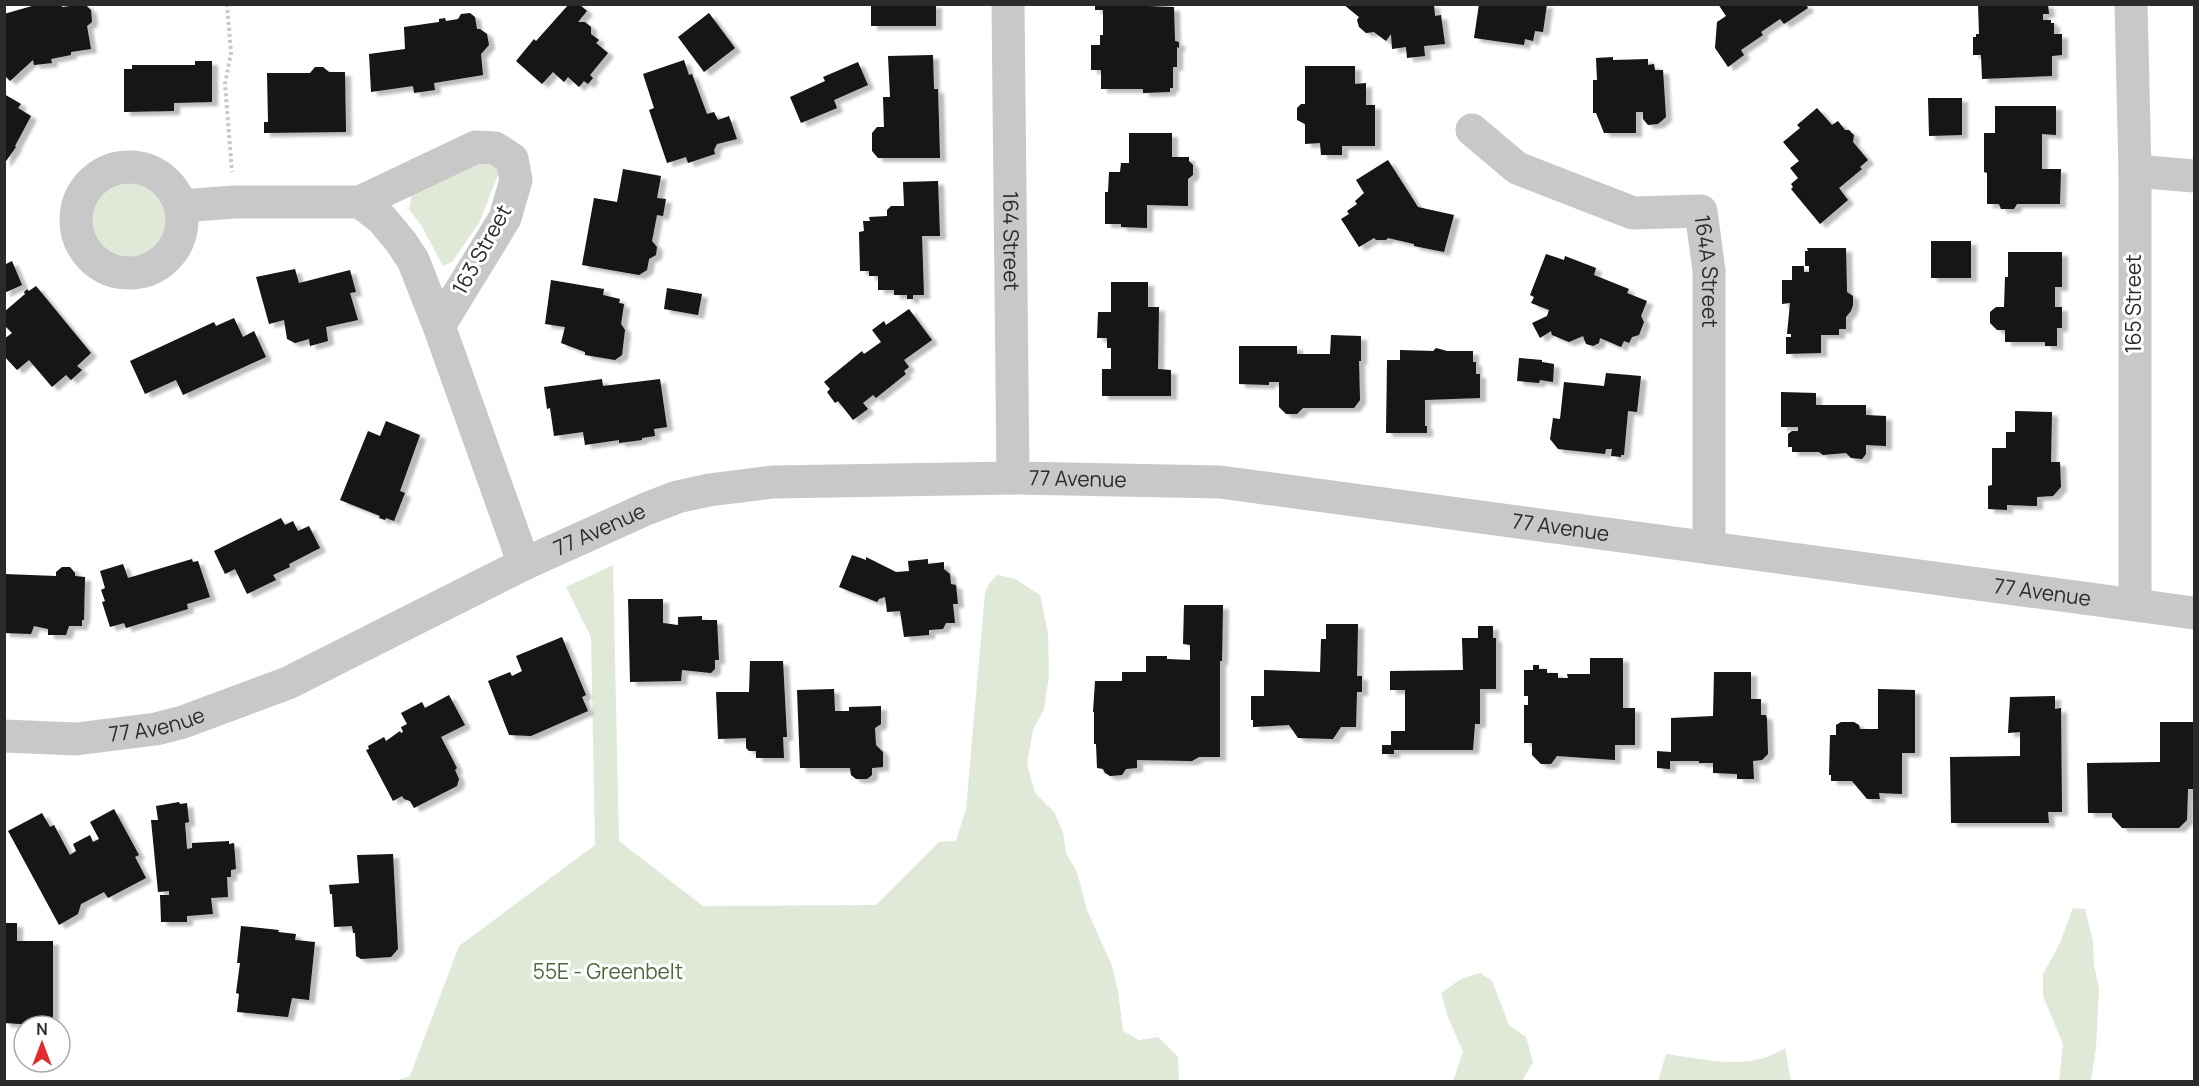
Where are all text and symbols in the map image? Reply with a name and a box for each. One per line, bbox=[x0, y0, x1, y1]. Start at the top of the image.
street label: 164 Street bbox=[997, 191, 1026, 291]
street label: 163 Street bbox=[445, 200, 517, 299]
street label: 164A Street bbox=[1689, 213, 1724, 328]
street label: 165 Street bbox=[2119, 254, 2147, 354]
street label: 77 Avenue bbox=[1029, 463, 1127, 493]
street label: 77 Avenue bbox=[549, 496, 650, 562]
street label: 77 Avenue bbox=[1510, 506, 1611, 547]
street label: 77 Avenue bbox=[1992, 571, 2093, 612]
street label: 77 Avenue bbox=[107, 700, 208, 748]
park label: 55E - Greenbelt bbox=[533, 957, 683, 985]
north arrow bbox=[12, 1014, 72, 1074]
text: N bbox=[36, 1018, 48, 1040]

